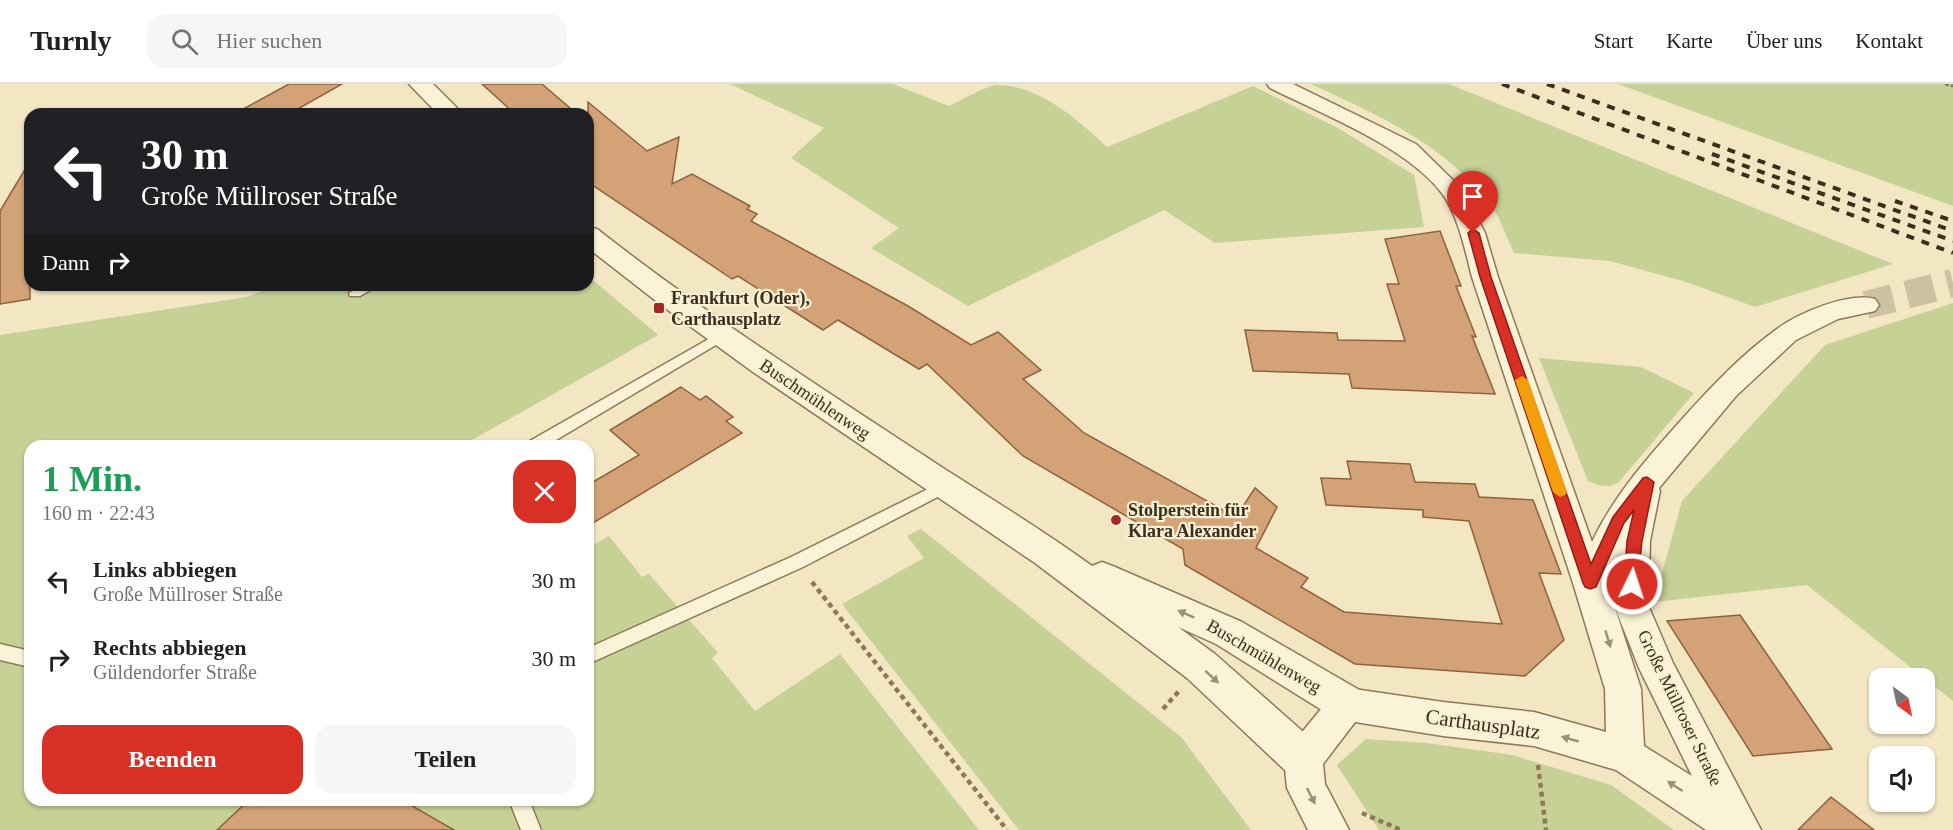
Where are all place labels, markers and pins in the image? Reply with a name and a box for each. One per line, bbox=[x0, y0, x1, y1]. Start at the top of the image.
pin bbox=[1447, 171, 1498, 233]
place label: Frankfurt (Oder), Carthausplatz bbox=[671, 288, 810, 329]
marker: Frankfurt (Oder), Carthausplatz bbox=[652, 301, 666, 315]
place label: Stolperstein für Klara Alexander bbox=[1128, 500, 1257, 541]
marker: Stolperstein für Klara Alexander bbox=[1109, 513, 1123, 527]

